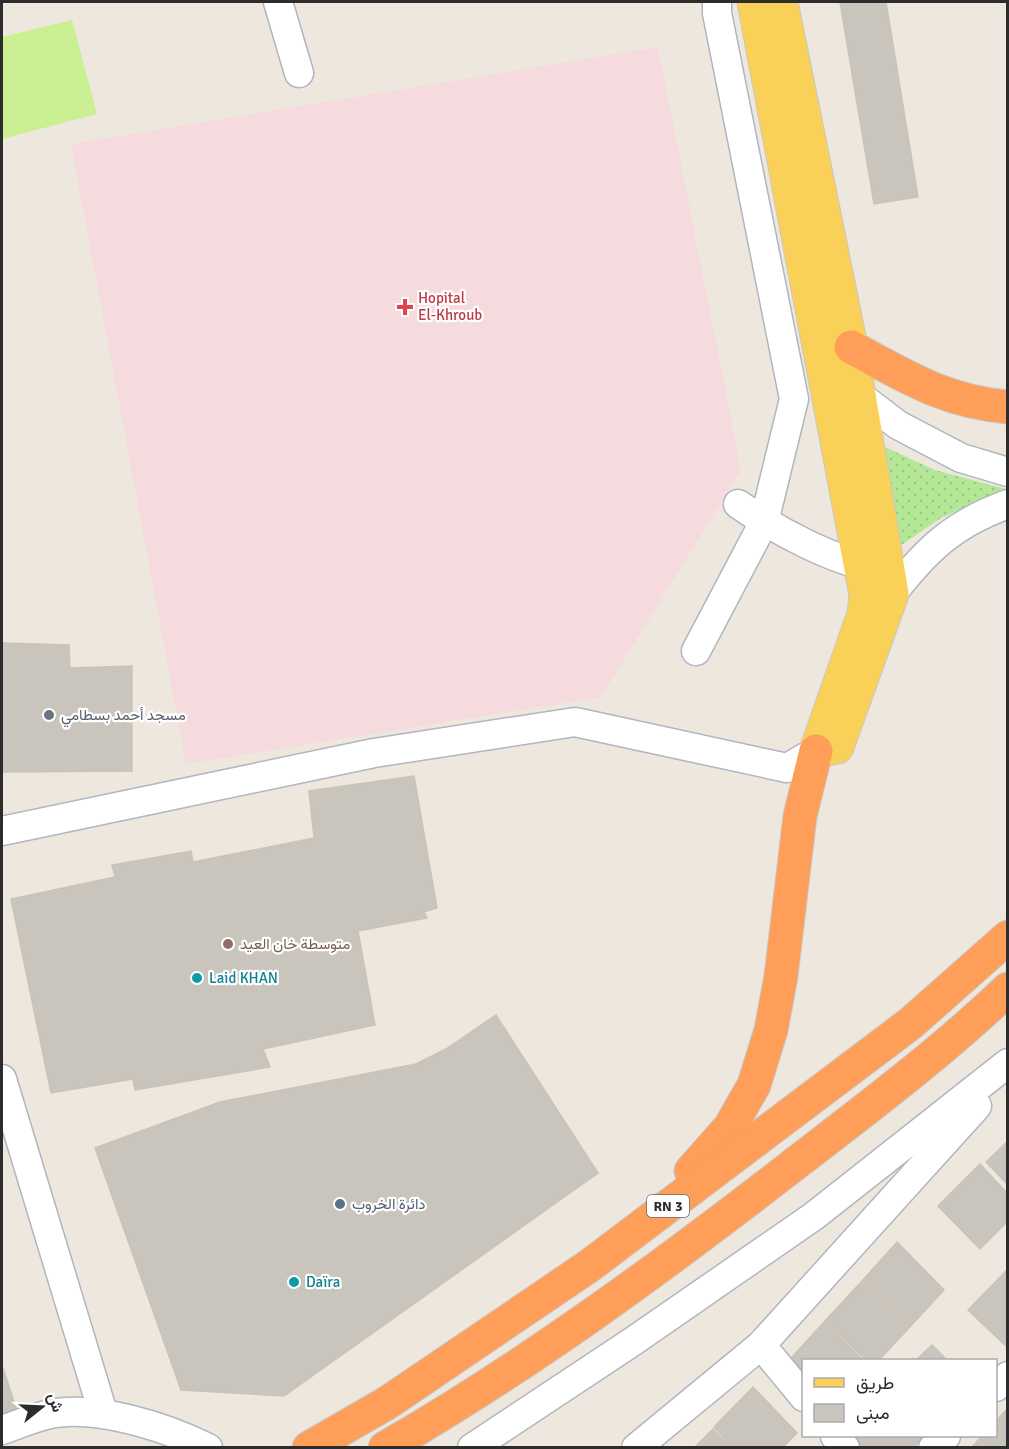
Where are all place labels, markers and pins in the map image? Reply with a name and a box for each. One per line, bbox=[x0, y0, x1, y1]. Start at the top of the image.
place label: Hopital El-Khroub bbox=[418, 289, 482, 324]
marker: Hopital El-Khroub bbox=[396, 298, 414, 316]
place label: مسجد أحمد بسطامي bbox=[61, 706, 186, 728]
marker: مسجد أحمد بسطامي bbox=[42, 708, 56, 722]
place label: متوسطة خان العيد bbox=[240, 935, 350, 953]
marker: متوسطة خان العيد bbox=[221, 937, 235, 951]
place label: Laid KHAN bbox=[209, 969, 278, 987]
marker: Laid KHAN bbox=[190, 971, 204, 985]
place label: دائرة الخروب bbox=[352, 1195, 426, 1213]
marker: دائرة الخروب bbox=[333, 1197, 347, 1211]
place label: Daïra bbox=[306, 1273, 340, 1291]
marker: Daïra bbox=[287, 1275, 301, 1289]

